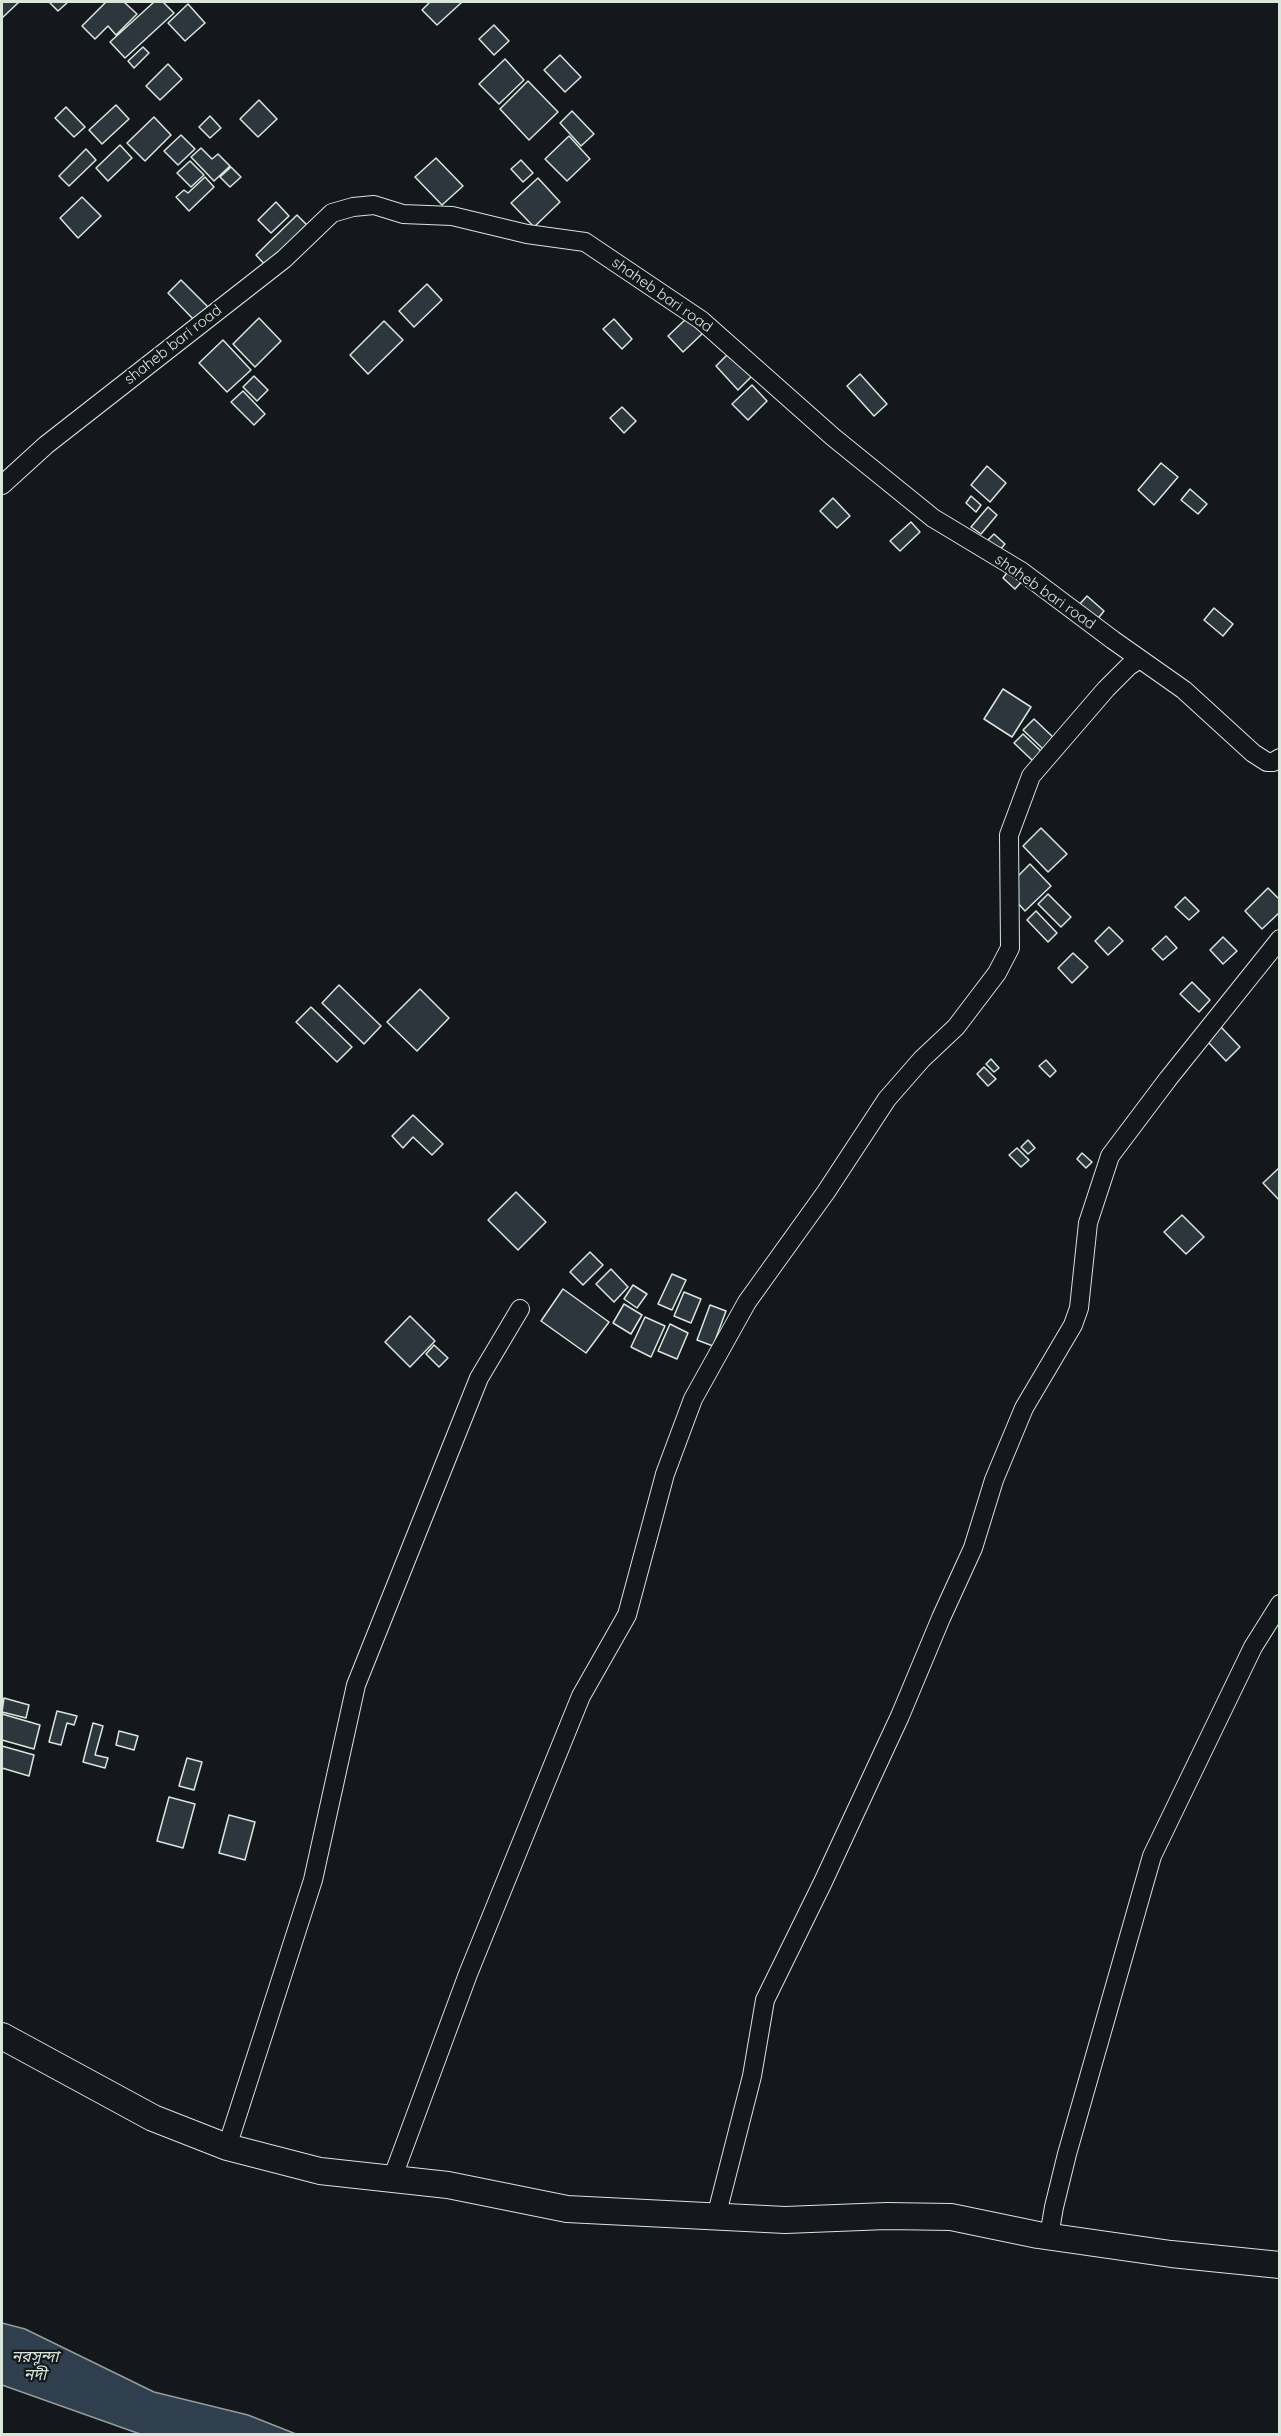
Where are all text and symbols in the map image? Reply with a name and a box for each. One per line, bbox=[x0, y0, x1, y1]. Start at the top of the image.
street label: shaheb bari road bbox=[608, 254, 716, 336]
street label: shaheb bari road bbox=[121, 301, 225, 389]
street label: shaheb bari road bbox=[991, 551, 1099, 633]
water label: নরসুন্দা নদী bbox=[11, 2347, 59, 2385]

